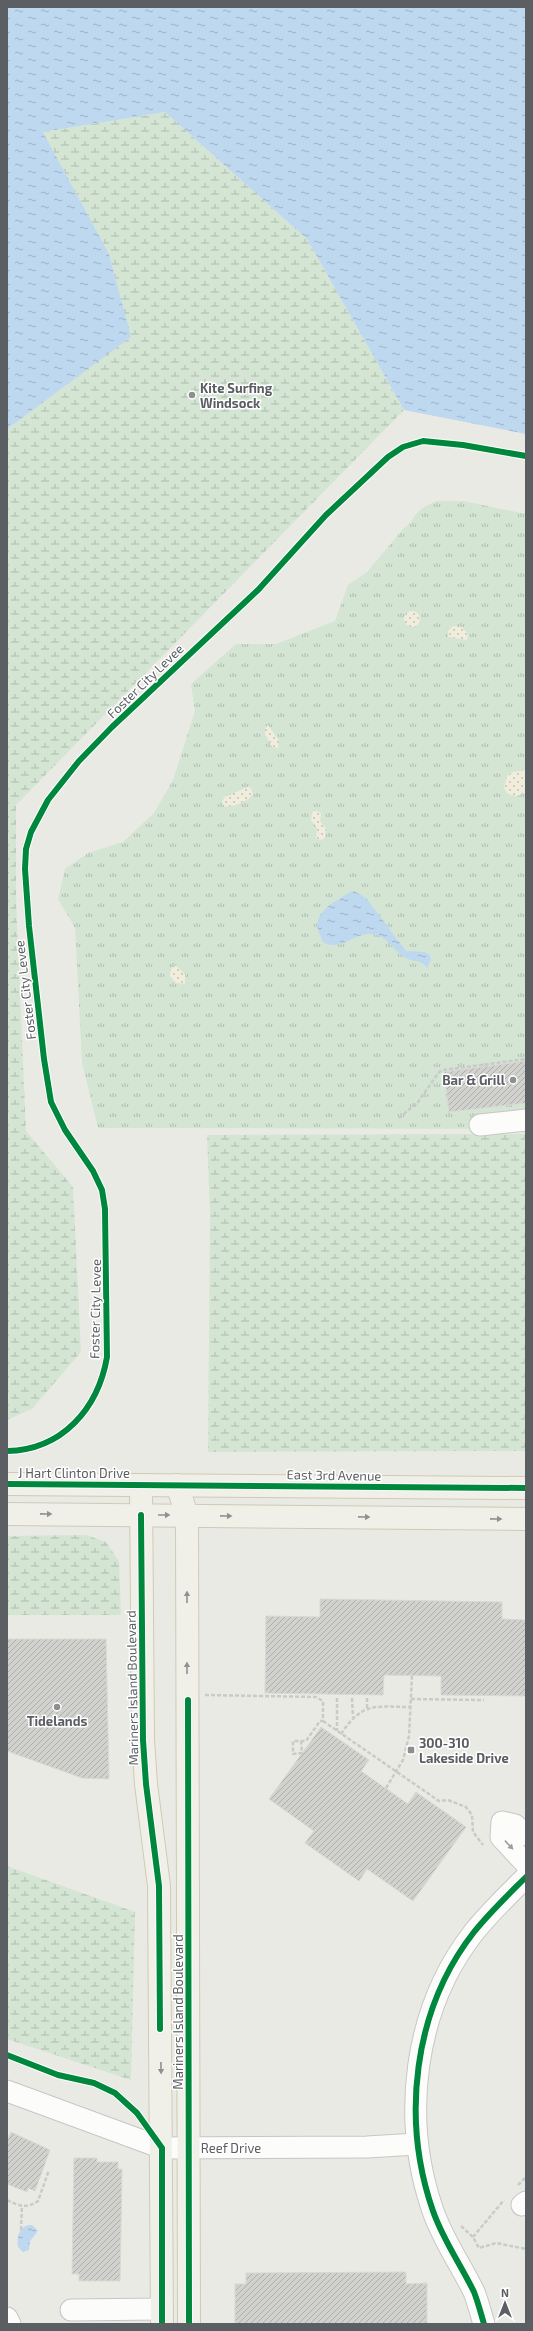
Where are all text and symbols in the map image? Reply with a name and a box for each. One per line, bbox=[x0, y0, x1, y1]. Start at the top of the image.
place label: Kite Surfing Windsock bbox=[200, 380, 273, 411]
marker: Kite Surfing Windsock bbox=[187, 390, 197, 400]
street label: Foster City Levee bbox=[103, 640, 187, 721]
street label: Foster City Levee bbox=[11, 939, 39, 1041]
place label: Bar & Grill bbox=[442, 1072, 506, 1088]
marker: Bar & Grill bbox=[508, 1075, 518, 1085]
street label: Foster City Levee bbox=[86, 1259, 104, 1359]
street label: J Hart Clinton Drive bbox=[18, 1465, 130, 1481]
street label: East 3rd Avenue bbox=[286, 1466, 382, 1484]
one-way arrow bbox=[40, 1511, 53, 1517]
one-way arrow bbox=[158, 1512, 171, 1518]
one-way arrow bbox=[220, 1512, 232, 1519]
one-way arrow bbox=[358, 1514, 371, 1520]
one-way arrow bbox=[490, 1516, 503, 1522]
one-way arrow bbox=[184, 1590, 190, 1603]
street label: Mariners Island Boulevard bbox=[123, 1610, 141, 1766]
one-way arrow bbox=[184, 1661, 190, 1674]
marker: Tidelands bbox=[52, 1702, 62, 1712]
place label: Tidelands bbox=[27, 1713, 87, 1729]
place label: 300-310 Lakeside Drive bbox=[419, 1735, 509, 1766]
marker: 300-310 Lakeside Drive bbox=[406, 1745, 416, 1755]
one-way arrow bbox=[504, 1840, 513, 1850]
street label: Mariners Island Boulevard bbox=[170, 1934, 186, 2090]
one-way arrow bbox=[158, 2062, 164, 2075]
street label: Reef Drive bbox=[201, 2140, 261, 2156]
north arrow bbox=[485, 2283, 525, 2323]
text: N bbox=[501, 2286, 509, 2299]

